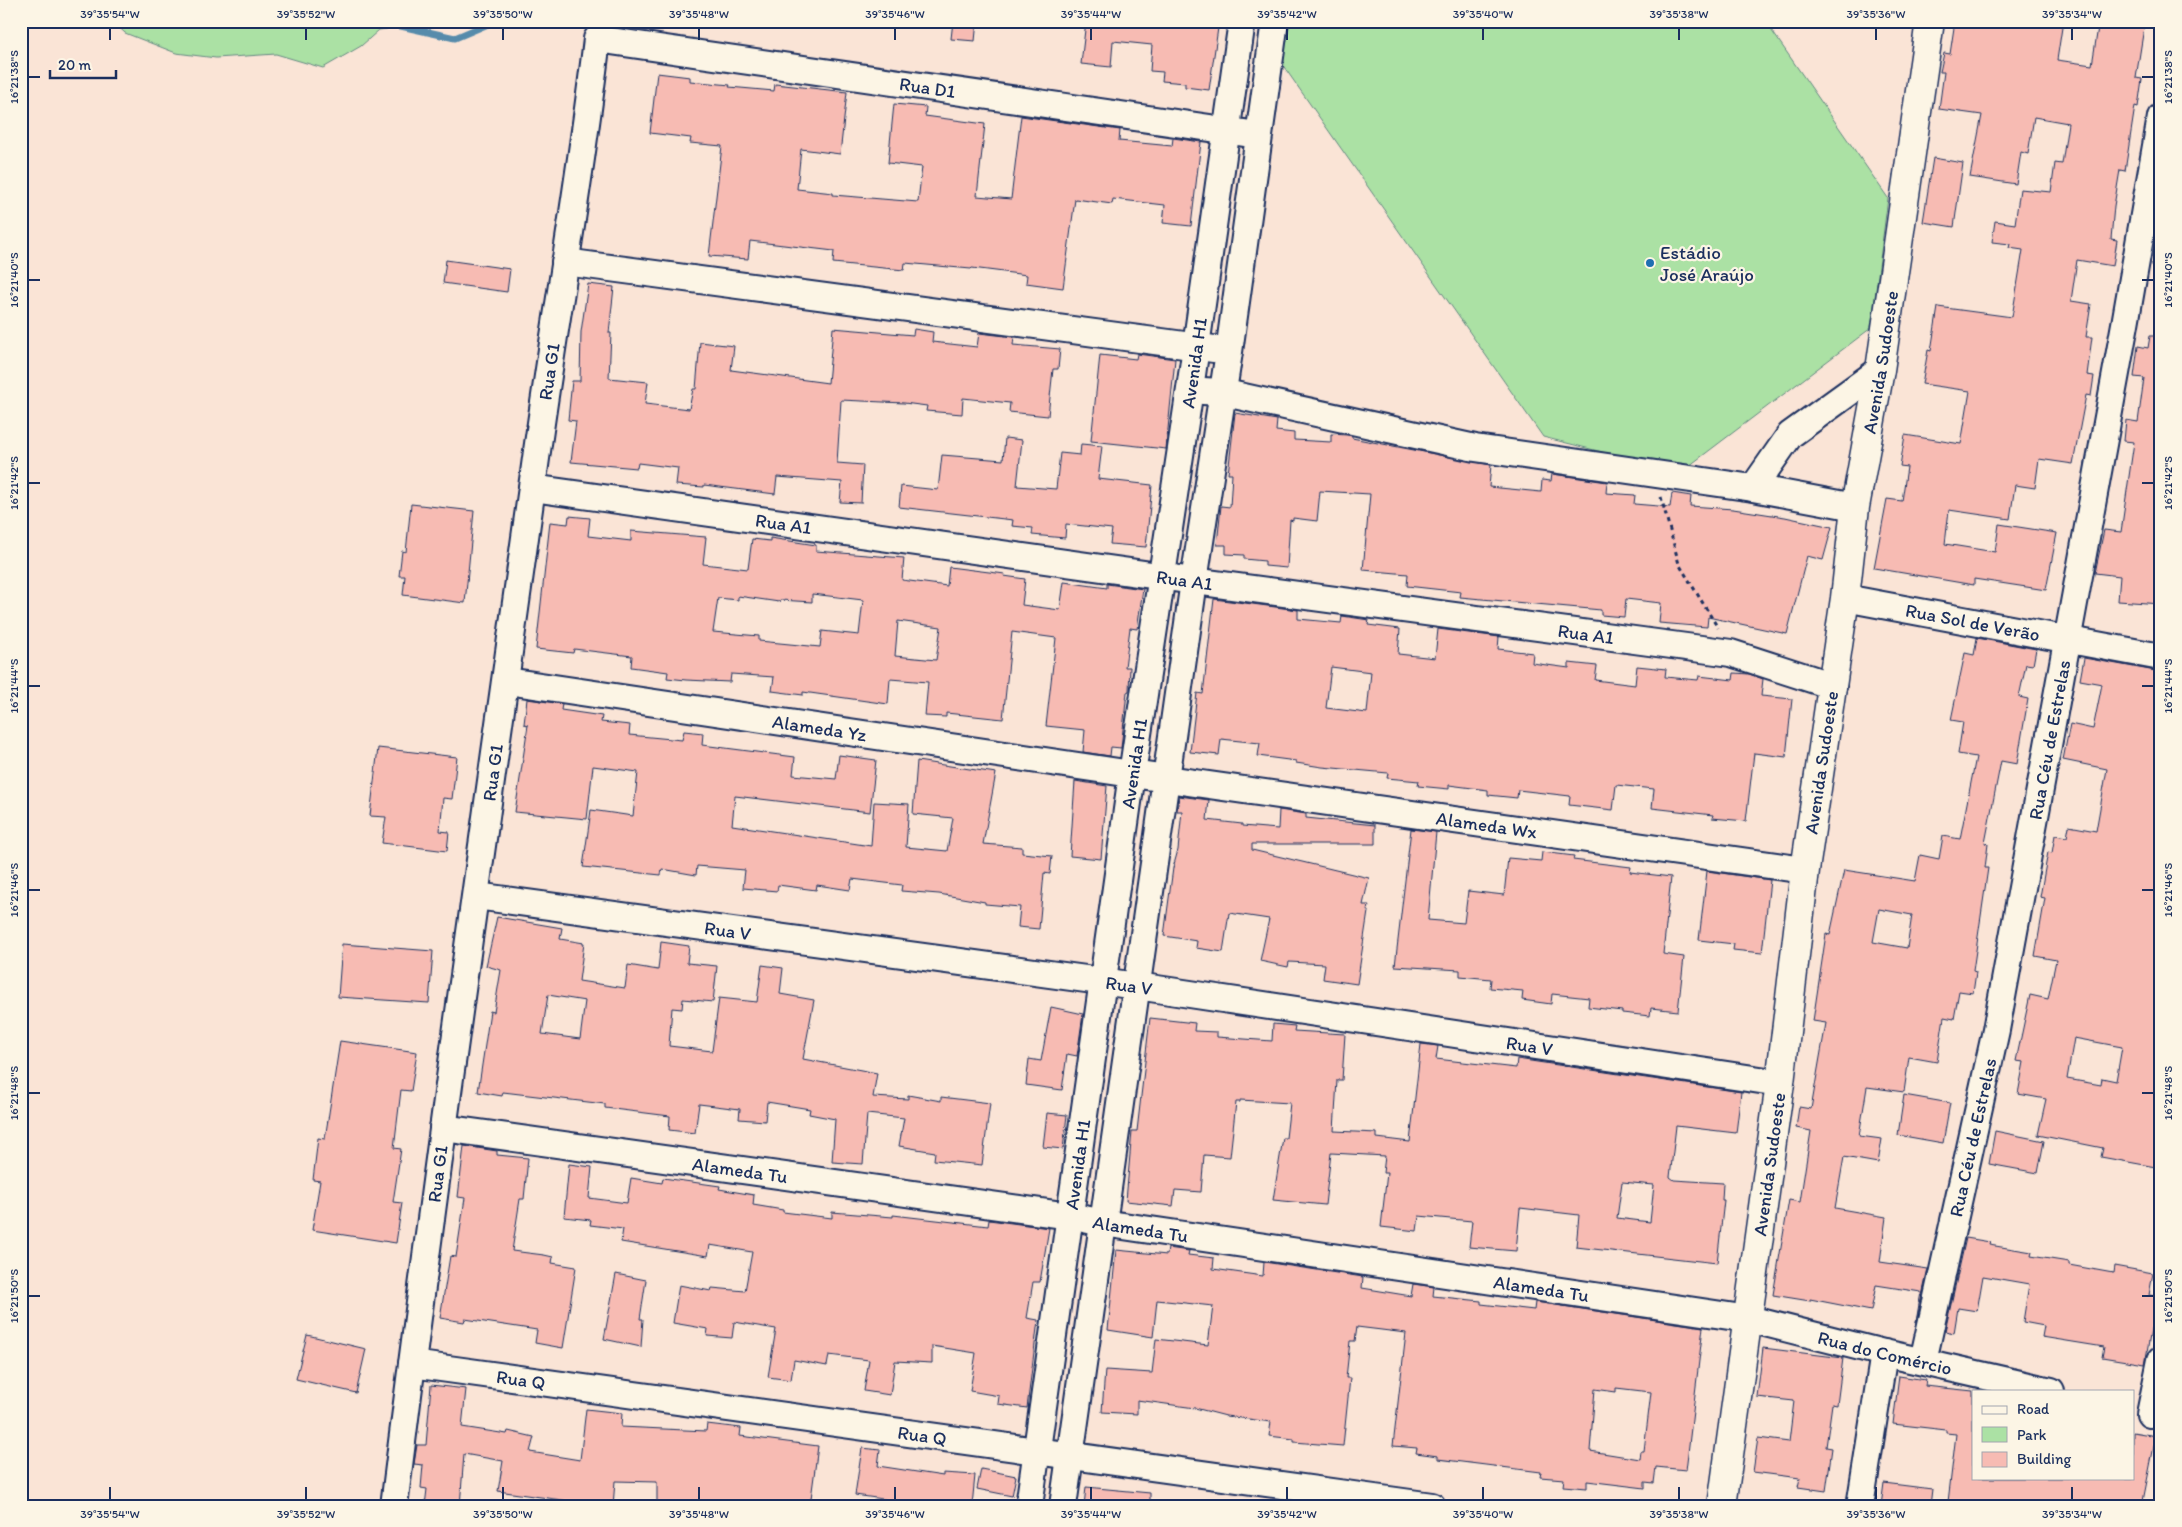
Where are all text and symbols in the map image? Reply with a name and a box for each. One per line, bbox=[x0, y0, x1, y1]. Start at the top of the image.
text: 39°35'54"W bbox=[80, 7, 140, 21]
text: 39°35'52"W bbox=[277, 7, 335, 21]
text: 39°35'50"W bbox=[473, 7, 533, 21]
text: 39°35'48"W bbox=[669, 7, 729, 21]
text: 39°35'46"W bbox=[865, 7, 925, 21]
text: 39°35'44"W bbox=[1061, 7, 1121, 21]
text: 39°35'42"W bbox=[1257, 7, 1317, 21]
text: 39°35'40"W bbox=[1453, 7, 1513, 21]
text: 39°35'38"W bbox=[1649, 7, 1709, 21]
text: 39°35'36"W bbox=[1847, 7, 1905, 21]
text: 39°35'34"W bbox=[2042, 7, 2102, 21]
scale bar bbox=[50, 48, 116, 80]
text: 16°21'38"S bbox=[7, 50, 21, 104]
text: 16°21'38"S bbox=[2161, 50, 2175, 104]
text: 20 m bbox=[58, 56, 92, 74]
street label: Rua D1 bbox=[898, 72, 957, 103]
place label: Estádio José Araújo bbox=[1660, 241, 1754, 286]
text: 16°21'40"S bbox=[7, 252, 21, 308]
text: 16°21'40"S bbox=[2161, 252, 2175, 308]
marker: Estádio José Araújo bbox=[1644, 257, 1656, 269]
street label: Avenida Sudoeste bbox=[1858, 289, 1903, 436]
street label: Avenida H1 bbox=[1176, 316, 1212, 410]
street label: Rua G1 bbox=[533, 341, 565, 402]
text: 16°21'42"S bbox=[7, 456, 21, 510]
text: 16°21'42"S bbox=[2161, 456, 2175, 510]
street label: Rua A1 bbox=[754, 509, 813, 539]
street label: Rua A1 bbox=[1155, 565, 1214, 595]
street label: Rua Sol de Verão bbox=[1903, 599, 2042, 646]
street label: Rua A1 bbox=[1556, 619, 1616, 649]
text: 16°21'44"S bbox=[7, 658, 21, 714]
street label: Rua Céu de Estrelas bbox=[2024, 658, 2075, 822]
text: 16°21'44"S bbox=[2161, 658, 2175, 714]
street label: Avenida Sudoeste bbox=[1799, 689, 1843, 836]
street label: Alameda Yz bbox=[771, 710, 868, 746]
street label: Avenida H1 bbox=[1116, 716, 1152, 810]
street label: Rua G1 bbox=[477, 742, 508, 803]
street label: Alameda Wx bbox=[1434, 806, 1539, 844]
text: 16°21'46"S bbox=[7, 863, 21, 917]
text: 16°21'46"S bbox=[2161, 863, 2175, 917]
street label: Rua V bbox=[703, 916, 752, 945]
street label: Rua V bbox=[1104, 971, 1154, 1000]
street label: Rua V bbox=[1505, 1031, 1554, 1061]
street label: Rua Céu de Estrelas bbox=[1944, 1056, 2001, 1219]
text: 16°21'48"S bbox=[7, 1066, 21, 1120]
text: 16°21'48"S bbox=[2161, 1066, 2175, 1120]
street label: Avenida Sudoeste bbox=[1748, 1091, 1791, 1237]
street label: Avenida H1 bbox=[1060, 1117, 1095, 1211]
street label: Rua G1 bbox=[422, 1144, 453, 1204]
street label: Alameda Tu bbox=[691, 1152, 790, 1188]
street label: Alameda Tu bbox=[1091, 1210, 1190, 1248]
text: 16°21'50"S bbox=[7, 1269, 21, 1323]
text: 16°21'50"S bbox=[2161, 1269, 2175, 1323]
street label: Alameda Tu bbox=[1492, 1270, 1591, 1307]
street label: Rua do Comércio bbox=[1815, 1326, 1954, 1380]
street label: Rua Q bbox=[495, 1365, 547, 1394]
legend bbox=[1972, 1390, 2134, 1480]
text: Road bbox=[2017, 1400, 2050, 1418]
street label: Rua Q bbox=[896, 1421, 948, 1450]
text: Park bbox=[2017, 1426, 2047, 1444]
text: Building bbox=[2017, 1450, 2071, 1468]
text: 39°35'54"W bbox=[80, 1507, 140, 1521]
text: 39°35'52"W bbox=[277, 1507, 335, 1521]
text: 39°35'50"W bbox=[473, 1507, 533, 1521]
text: 39°35'48"W bbox=[669, 1507, 729, 1521]
text: 39°35'46"W bbox=[865, 1507, 925, 1521]
text: 39°35'44"W bbox=[1061, 1507, 1121, 1521]
text: 39°35'42"W bbox=[1257, 1507, 1317, 1521]
text: 39°35'40"W bbox=[1453, 1507, 1513, 1521]
text: 39°35'38"W bbox=[1649, 1507, 1709, 1521]
text: 39°35'36"W bbox=[1847, 1507, 1905, 1521]
text: 39°35'34"W bbox=[2042, 1507, 2102, 1521]

